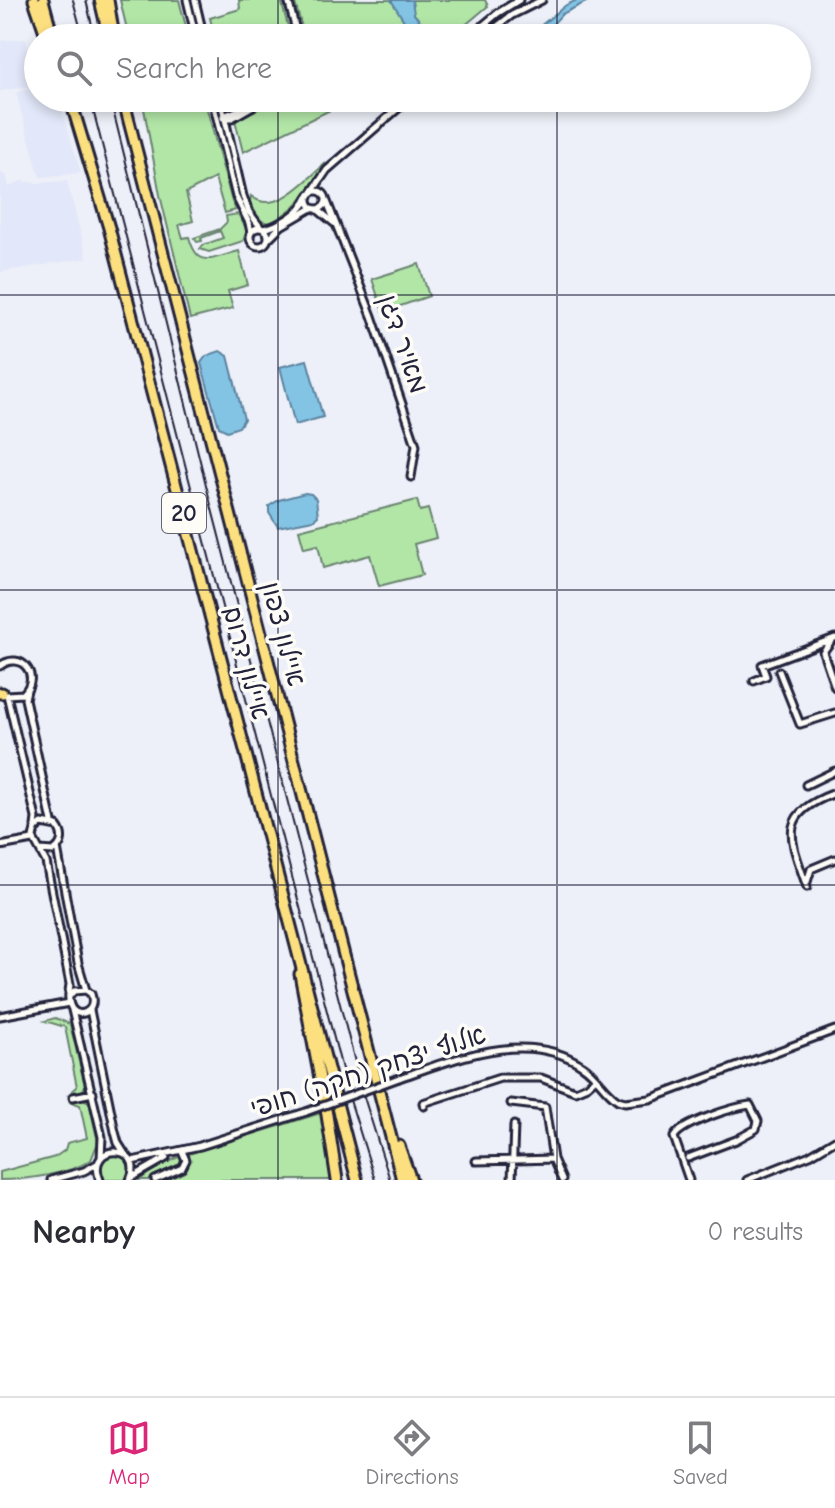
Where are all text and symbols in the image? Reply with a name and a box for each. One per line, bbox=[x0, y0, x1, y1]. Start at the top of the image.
search box bbox=[24, 24, 811, 112]
icon: search bbox=[52, 46, 96, 90]
text: Search here bbox=[116, 51, 272, 86]
street label: מאיר דגן bbox=[372, 291, 434, 397]
road number: 20 bbox=[162, 493, 206, 533]
street label: איילון צפון bbox=[255, 578, 311, 690]
street label: איילון דרום bbox=[217, 603, 275, 723]
street label: אלוף יצחק (חקה) חופי bbox=[247, 1020, 489, 1124]
text: Nearby bbox=[32, 1212, 135, 1252]
text: 0 results bbox=[708, 1217, 803, 1247]
tab: Map bbox=[107, 1416, 151, 1490]
tab: Directions bbox=[366, 1416, 459, 1490]
tab: Saved bbox=[673, 1416, 728, 1490]

